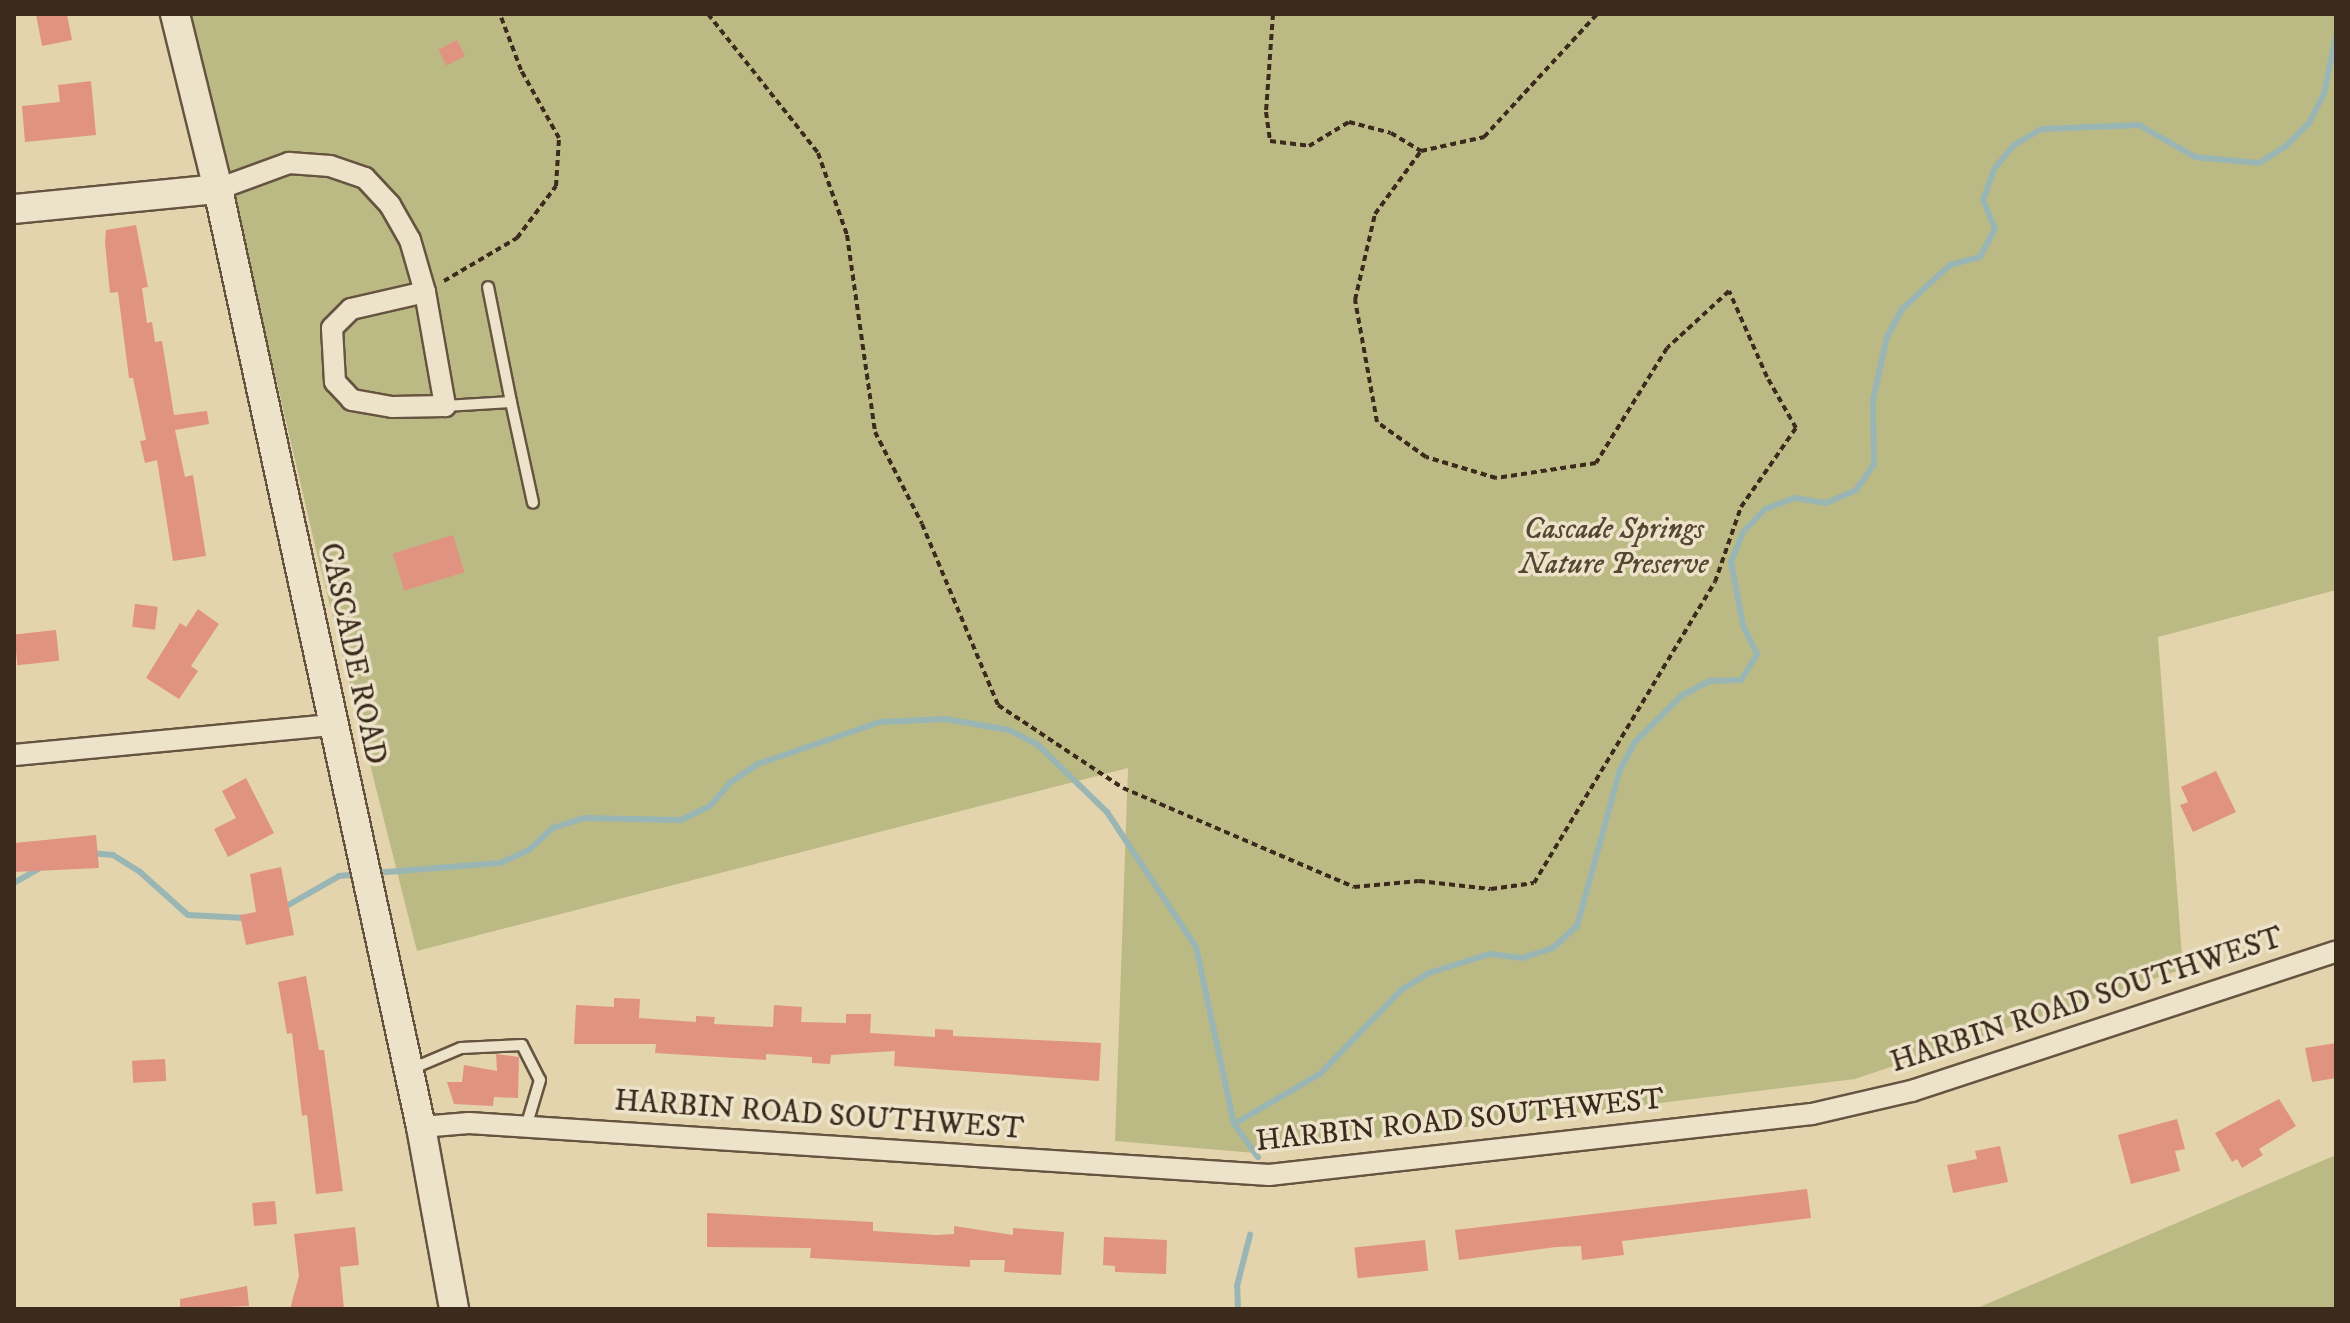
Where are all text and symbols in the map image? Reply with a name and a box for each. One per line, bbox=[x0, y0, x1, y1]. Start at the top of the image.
park label: Cascade Springs Nature Preserve bbox=[1520, 512, 1708, 582]
street label: CASCADE ROAD bbox=[311, 540, 393, 768]
street label: HARBIN ROAD SOUTHWEST bbox=[1886, 920, 2288, 1082]
street label: HARBIN ROAD SOUTHWEST bbox=[1254, 1082, 1666, 1160]
street label: HARBIN ROAD SOUTHWEST bbox=[613, 1084, 1025, 1148]

